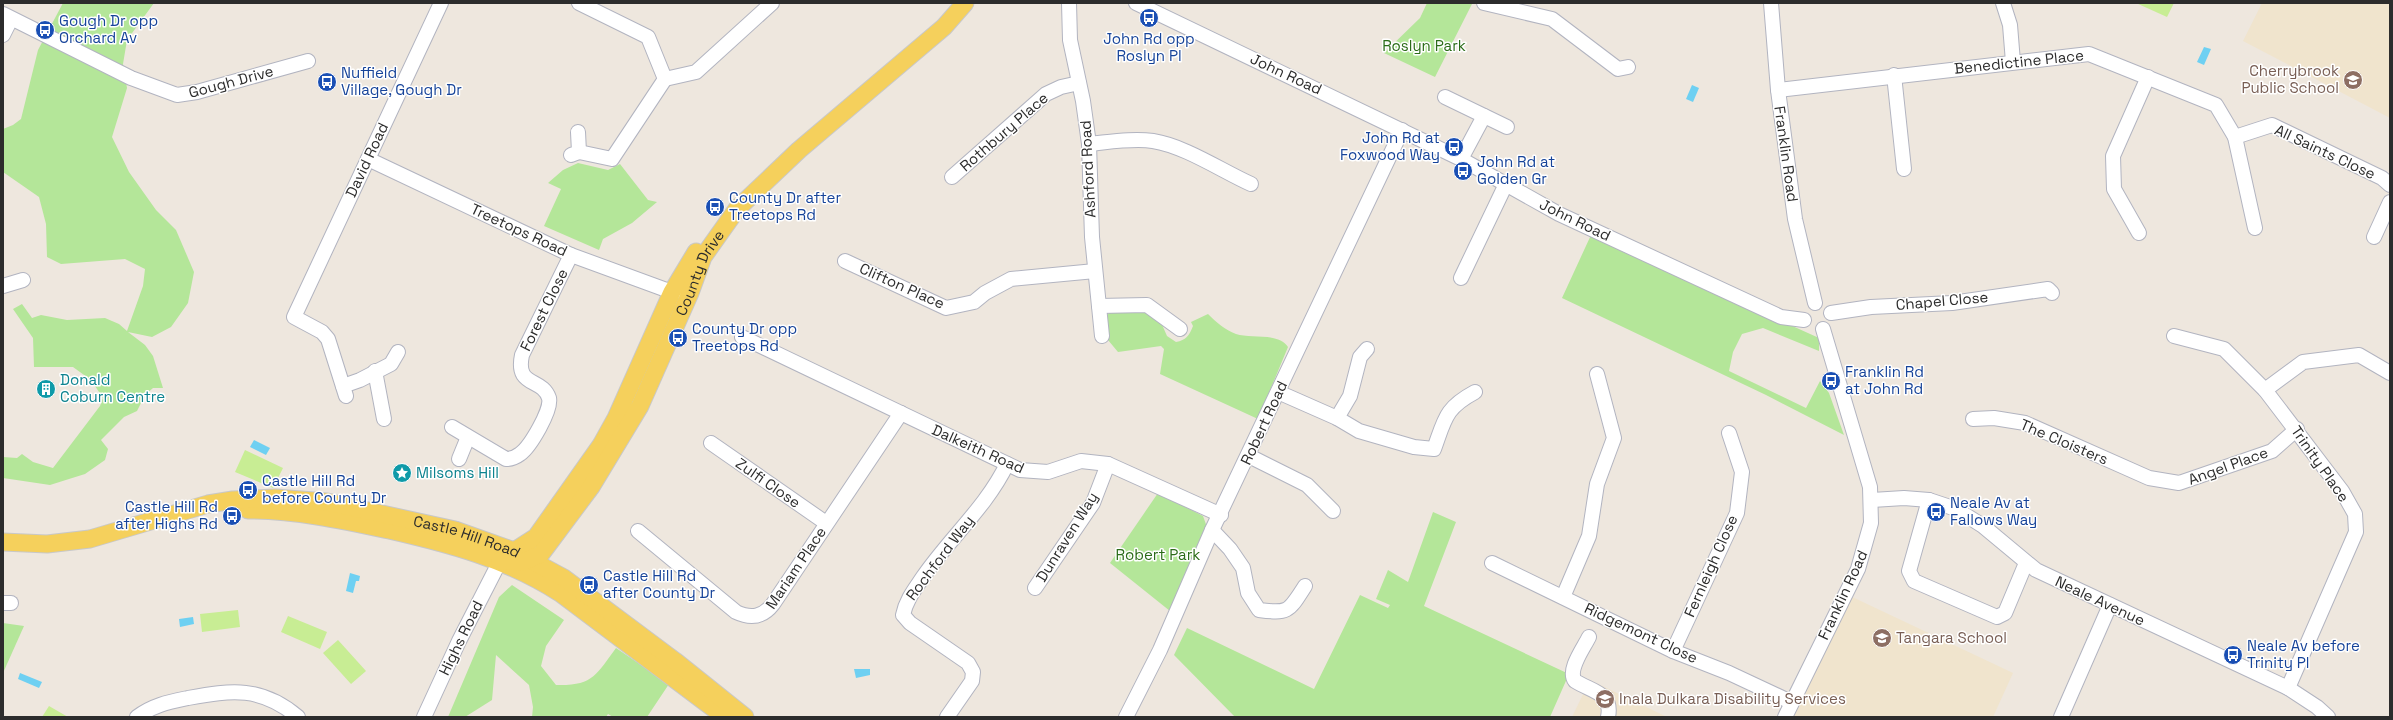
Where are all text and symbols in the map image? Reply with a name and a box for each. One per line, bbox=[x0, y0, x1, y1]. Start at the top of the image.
bus stop icon: John Rd opp Roslyn Pl bbox=[1138, 7, 1160, 29]
place label: Gough Dr opp Orchard Av bbox=[59, 11, 158, 47]
bus stop icon: Gough Dr opp Orchard Av bbox=[34, 19, 56, 41]
place label: John Rd opp Roslyn Pl bbox=[1103, 29, 1195, 65]
park label: Roslyn Park bbox=[1382, 36, 1466, 55]
street label: Benedictine Place bbox=[1953, 45, 2085, 78]
street label: John Road bbox=[1247, 49, 1325, 98]
street label: Gough Drive bbox=[186, 61, 275, 102]
place label: Cherrybrook Public School bbox=[2241, 61, 2339, 97]
place label: Nuffield Village, Gough Dr bbox=[341, 63, 462, 99]
school or university icon: Cherrybrook Public School bbox=[2342, 69, 2364, 91]
bus stop icon: Nuffield Village, Gough Dr bbox=[316, 71, 338, 93]
street label: Rothbury Place bbox=[956, 88, 1052, 175]
street label: Franklin Road bbox=[1770, 105, 1803, 203]
street label: David Road bbox=[341, 119, 392, 200]
street label: Ashford Road bbox=[1075, 120, 1100, 218]
street label: All Saints Close bbox=[2272, 120, 2379, 183]
place label: John Rd at Foxwood Way bbox=[1340, 128, 1440, 164]
bus stop icon: John Rd at Foxwood Way bbox=[1443, 136, 1465, 158]
place label: John Rd at Golden Gr bbox=[1477, 152, 1555, 188]
bus stop icon: John Rd at Golden Gr bbox=[1452, 160, 1474, 182]
place label: County Dr after Treetops Rd bbox=[729, 188, 841, 224]
street label: John Road bbox=[1537, 194, 1614, 245]
bus stop icon: County Dr after Treetops Rd bbox=[704, 196, 726, 218]
street label: Treetops Road bbox=[468, 199, 571, 260]
street label: County Drive bbox=[671, 226, 728, 319]
street label: Clifton Place bbox=[857, 258, 948, 313]
street label: Forest Close bbox=[515, 265, 572, 354]
street label: Chapel Close bbox=[1895, 287, 1989, 314]
place label: County Dr opp Treetops Rd bbox=[692, 319, 797, 355]
bus stop icon: County Dr opp Treetops Rd bbox=[667, 327, 689, 349]
place label: Franklin Rd at John Rd bbox=[1845, 362, 1924, 398]
place label: Donald Coburn Centre bbox=[60, 370, 165, 406]
bus stop icon: Franklin Rd at John Rd bbox=[1820, 370, 1842, 392]
building icon: Donald Coburn Centre bbox=[35, 378, 57, 400]
street label: Robert Road bbox=[1236, 378, 1291, 468]
street label: The Cloisters bbox=[2017, 414, 2111, 469]
street label: Dalkeith Road bbox=[929, 420, 1027, 477]
street label: Trinity Place bbox=[2287, 422, 2354, 506]
street label: Angel Place bbox=[2185, 442, 2270, 489]
street label: Zulfi Close bbox=[732, 453, 804, 512]
place icon: Milsoms Hill bbox=[391, 462, 413, 484]
place label: Milsoms Hill bbox=[416, 463, 499, 482]
place label: Castle Hill Rd before County Dr bbox=[262, 471, 387, 507]
bus stop icon: Castle Hill Rd before County Dr bbox=[237, 479, 259, 501]
street label: Dunraven Way bbox=[1031, 488, 1102, 585]
place label: Neale Av at Fallows Way bbox=[1950, 493, 2037, 529]
place label: Castle Hill Rd after Highs Rd bbox=[115, 497, 218, 533]
bus stop icon: Neale Av at Fallows Way bbox=[1925, 501, 1947, 523]
bus stop icon: Castle Hill Rd after Highs Rd bbox=[221, 505, 243, 527]
street label: Castle Hill Road bbox=[412, 511, 524, 562]
street label: Rochford Way bbox=[901, 511, 978, 604]
street label: Fernleigh Close bbox=[1679, 512, 1742, 620]
street label: Mariam Place bbox=[761, 523, 830, 613]
park label: Robert Park bbox=[1116, 545, 1200, 564]
street label: Franklin Road bbox=[1814, 547, 1872, 643]
place label: Castle Hill Rd after County Dr bbox=[603, 566, 715, 602]
street label: Neale Avenue bbox=[2052, 572, 2148, 630]
bus stop icon: Castle Hill Rd after County Dr bbox=[578, 574, 600, 596]
street label: Highs Road bbox=[434, 597, 487, 678]
street label: Ridgemont Close bbox=[1582, 598, 1701, 667]
school or university icon: Tangara School bbox=[1871, 627, 1893, 649]
place label: Tangara School bbox=[1896, 628, 2007, 647]
place label: Neale Av before Trinity Pl bbox=[2247, 636, 2360, 672]
bus stop icon: Neale Av before Trinity Pl bbox=[2222, 644, 2244, 666]
school or university icon: Inala Dulkara Disability Services bbox=[1594, 688, 1616, 710]
place label: Inala Dulkara Disability Services bbox=[1619, 689, 1846, 708]

